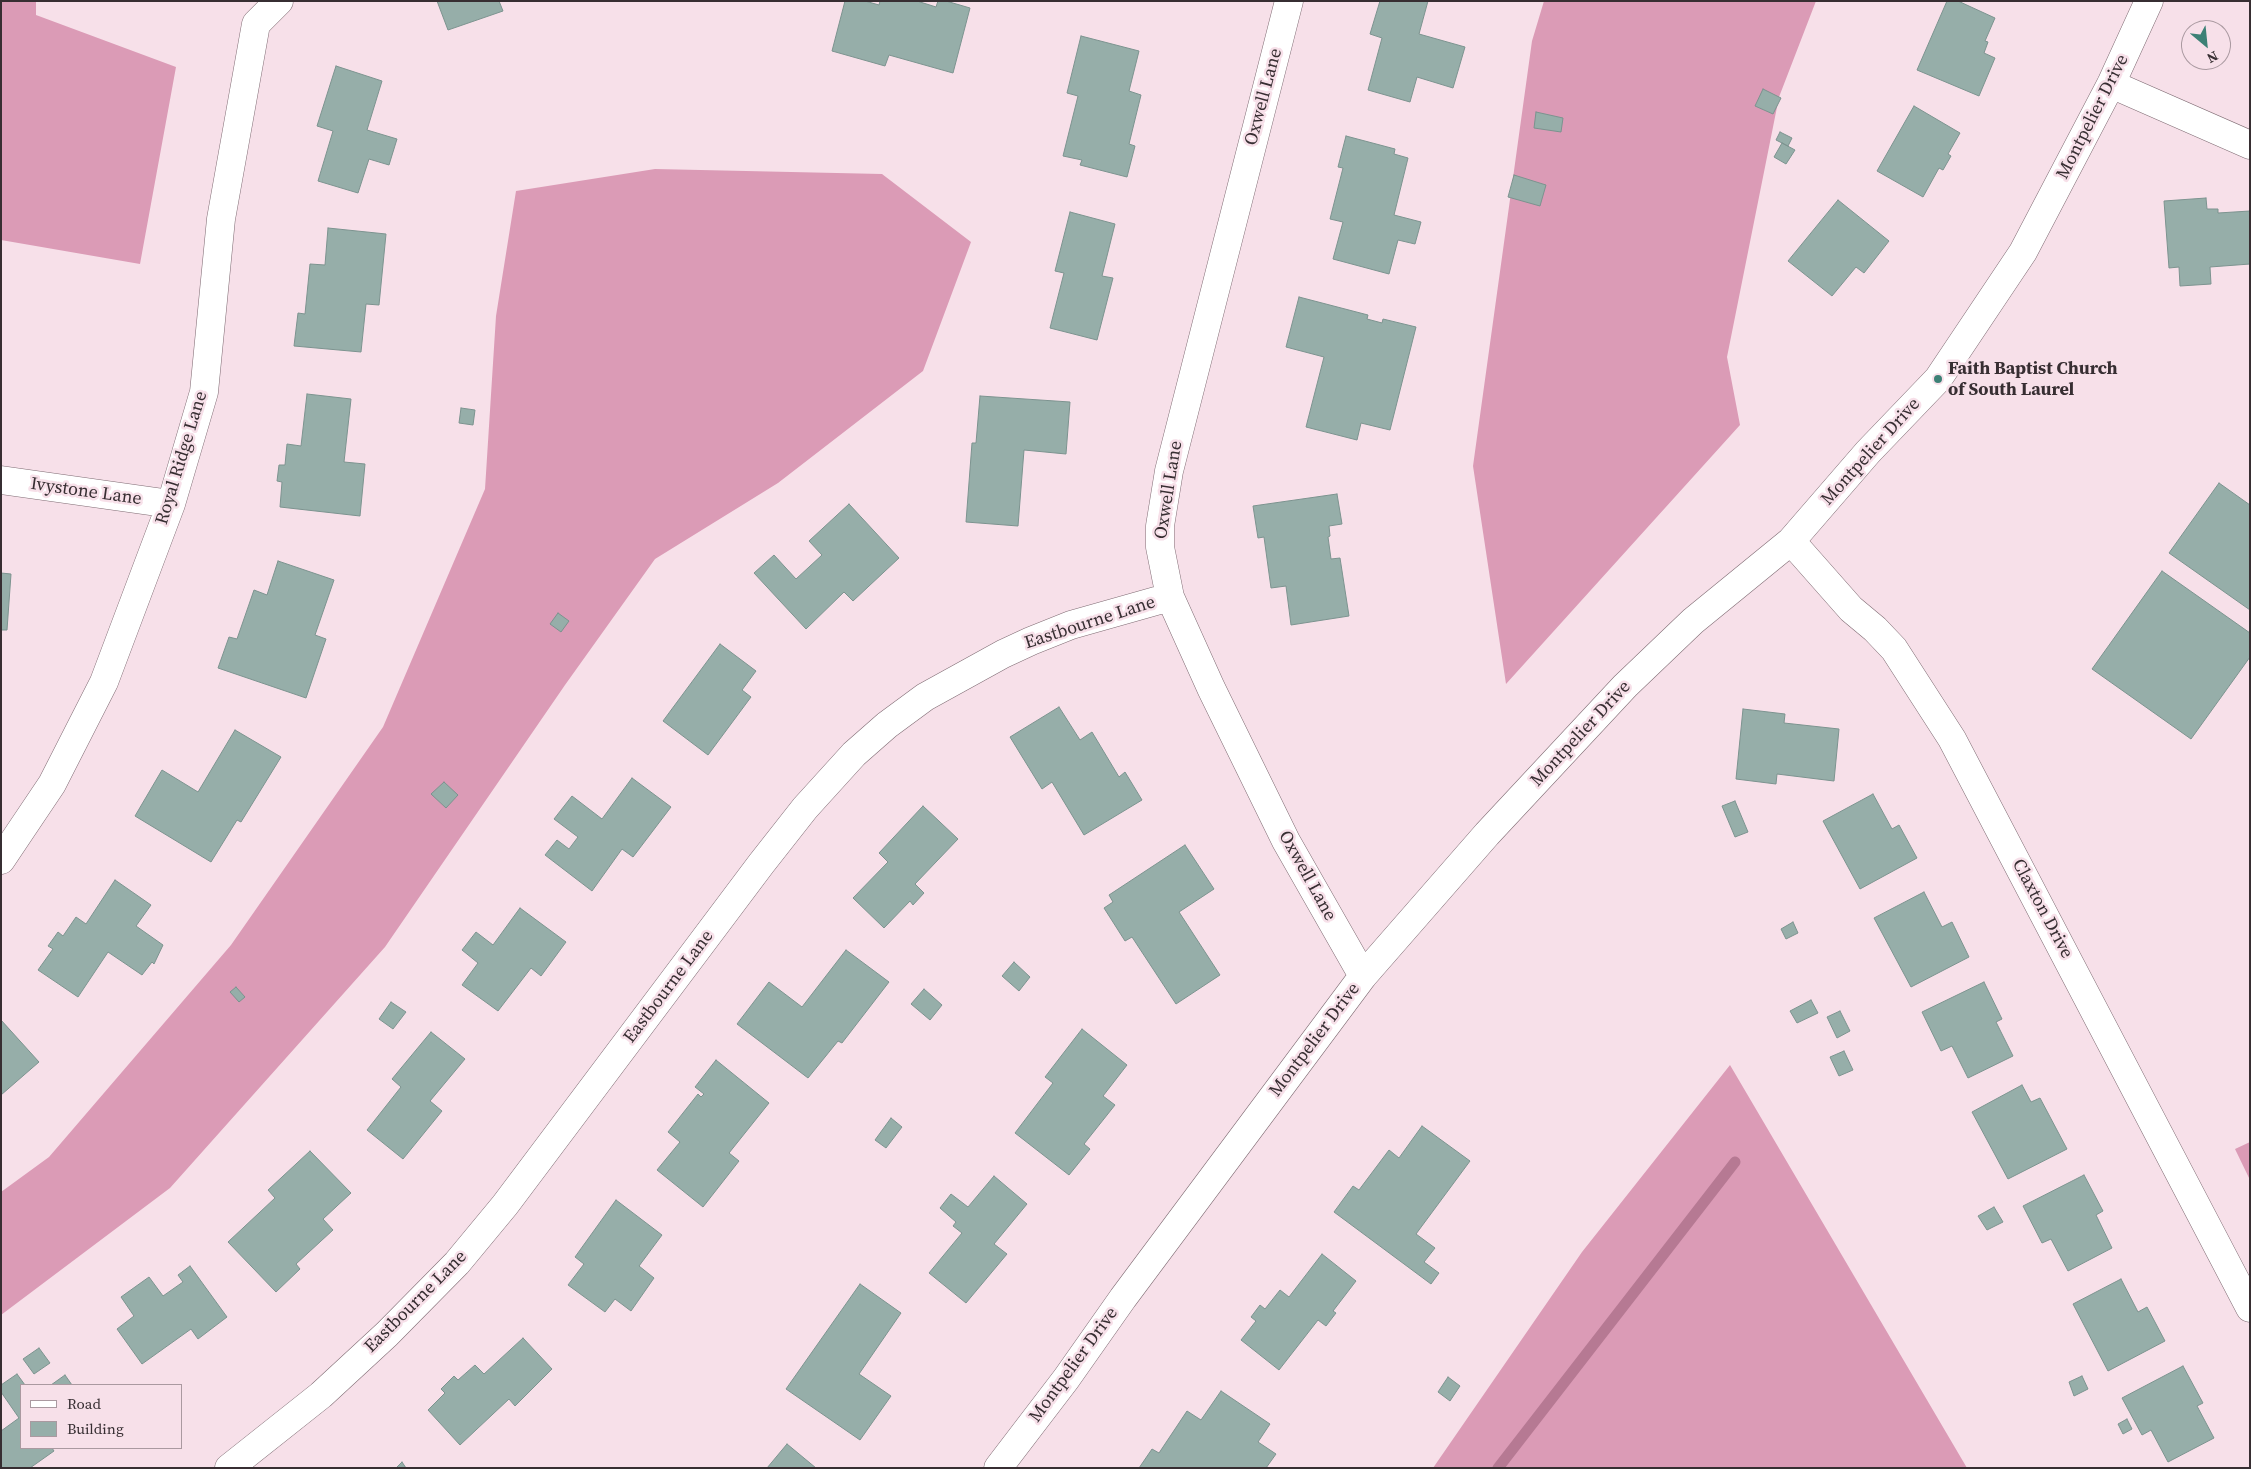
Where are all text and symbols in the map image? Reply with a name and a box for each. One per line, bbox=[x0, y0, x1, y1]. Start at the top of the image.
north arrow bbox=[2181, 20, 2231, 70]
street label: Oxwell Lane bbox=[1241, 46, 1287, 148]
text: N bbox=[2203, 46, 2222, 69]
street label: Montpelier Drive bbox=[2052, 51, 2134, 183]
place label: Faith Baptist Church of South Laurel bbox=[1948, 358, 2118, 400]
marker: Faith Baptist Church of South Laurel bbox=[1932, 373, 1944, 385]
street label: Royal Ridge Lane bbox=[151, 389, 213, 527]
street label: Montpelier Drive bbox=[1817, 394, 1925, 510]
street label: Oxwell Lane bbox=[1151, 439, 1187, 541]
street label: Ivystone Lane bbox=[29, 474, 143, 510]
street label: Eastbourne Lane bbox=[1022, 592, 1158, 654]
street label: Montpelier Drive bbox=[1526, 677, 1636, 791]
street label: Oxwell Lane bbox=[1273, 827, 1341, 925]
street label: Claxton Drive bbox=[2007, 856, 2077, 962]
street label: Eastbourne Lane bbox=[619, 926, 719, 1048]
street label: Montpelier Drive bbox=[1265, 979, 1365, 1101]
street label: Eastbourne Lane bbox=[360, 1246, 472, 1358]
street label: Montpelier Drive bbox=[1025, 1303, 1123, 1427]
legend bbox=[20, 1384, 182, 1449]
text: Road bbox=[67, 1393, 101, 1414]
text: Building bbox=[67, 1418, 124, 1439]

